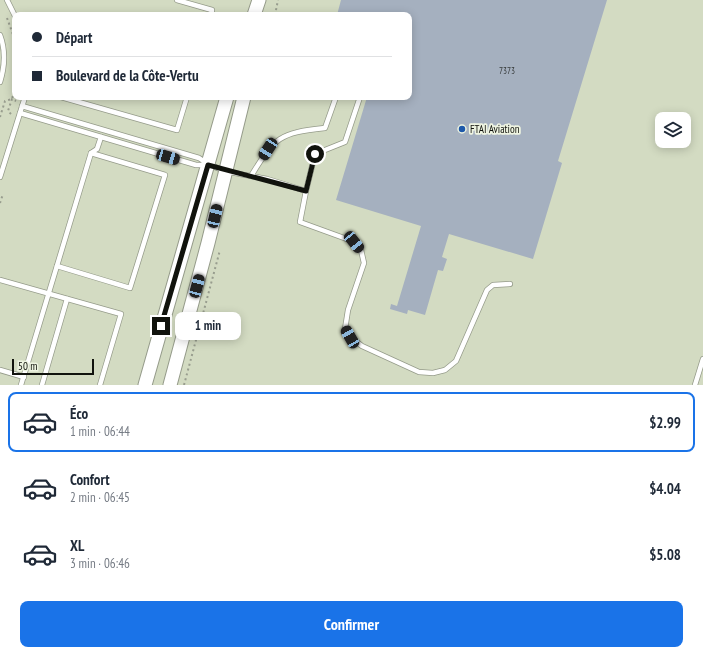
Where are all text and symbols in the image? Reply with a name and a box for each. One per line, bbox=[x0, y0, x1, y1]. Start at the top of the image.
text: Départ bbox=[56, 28, 92, 47]
house number: 7373 bbox=[499, 65, 515, 76]
text: Boulevard de la Côte-Vertu bbox=[56, 66, 199, 85]
map controls bbox=[655, 112, 691, 148]
button: layers bbox=[655, 112, 691, 148]
place label: FTAI Aviation bbox=[470, 122, 520, 136]
marker: FTAI Aviation bbox=[457, 124, 467, 134]
car bbox=[256, 136, 280, 162]
route start bbox=[306, 145, 324, 163]
car bbox=[155, 148, 181, 166]
car bbox=[206, 203, 224, 229]
car bbox=[342, 229, 366, 255]
car bbox=[188, 273, 206, 299]
callout: 1 min bbox=[175, 312, 241, 340]
route end bbox=[152, 317, 170, 335]
text: 1 min bbox=[195, 317, 221, 334]
car bbox=[339, 324, 361, 350]
scale bar bbox=[12, 357, 94, 376]
text: 50 m bbox=[18, 359, 37, 373]
icon: car bbox=[22, 404, 58, 440]
text: Éco bbox=[70, 404, 88, 423]
text: $2.99 bbox=[649, 413, 681, 432]
text: 1 min · 06:44 bbox=[70, 423, 130, 440]
icon: car bbox=[22, 470, 58, 506]
text: Confort bbox=[70, 470, 110, 489]
text: $4.04 bbox=[649, 479, 681, 498]
text: 2 min · 06:45 bbox=[70, 489, 130, 506]
icon: car bbox=[22, 536, 58, 572]
text: XL bbox=[70, 536, 84, 555]
text: $5.08 bbox=[649, 545, 681, 564]
text: 3 min · 06:46 bbox=[70, 555, 130, 572]
button: Confirmer bbox=[20, 601, 683, 647]

